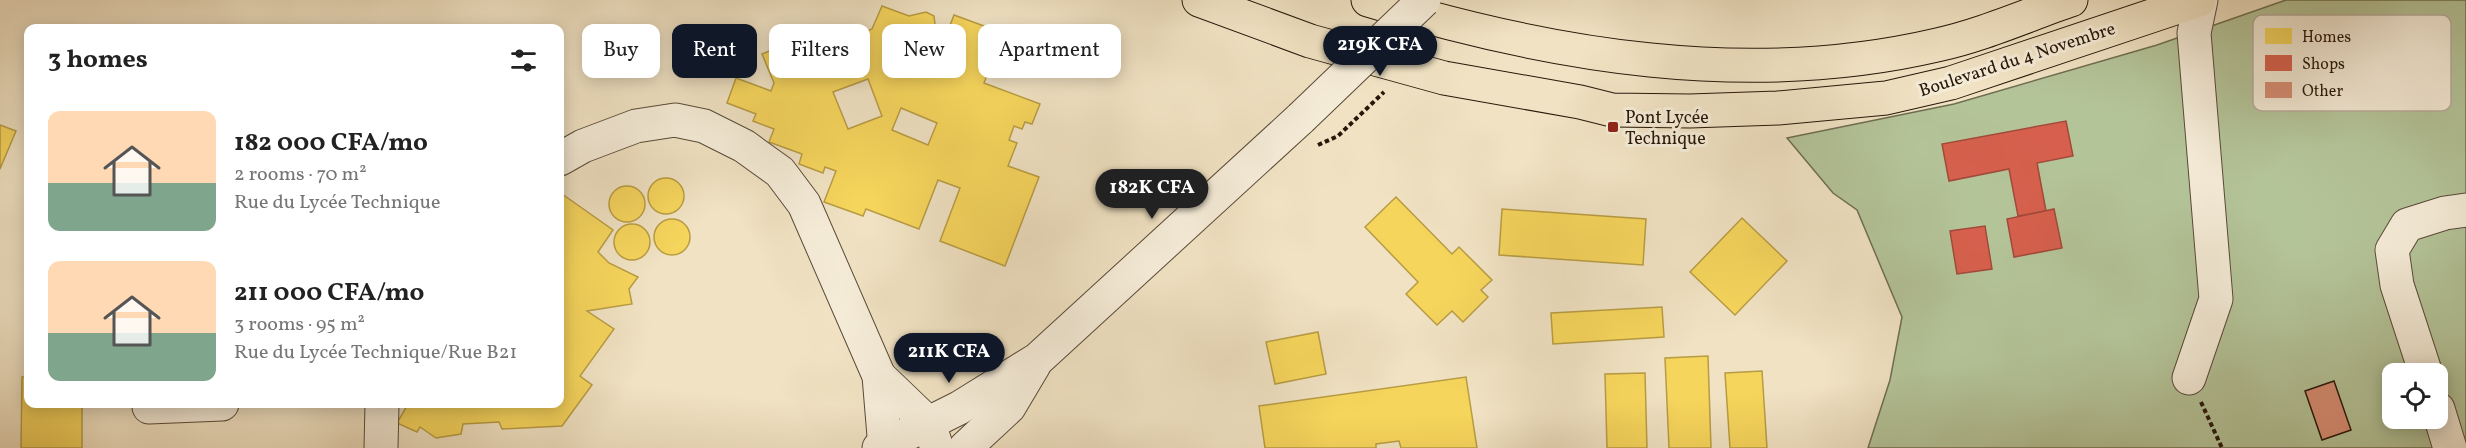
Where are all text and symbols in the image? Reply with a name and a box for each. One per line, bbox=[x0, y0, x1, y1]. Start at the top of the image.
legend bbox=[2253, 15, 2451, 111]
street label: Boulevard du 4 Novembre bbox=[1916, 17, 2119, 104]
chip: Buy bbox=[582, 24, 660, 78]
chip: Rent bbox=[672, 24, 757, 78]
chip: Filters bbox=[769, 24, 870, 78]
chip: New bbox=[882, 24, 966, 78]
chip: Apartment bbox=[978, 24, 1121, 78]
pin: 219K CFA bbox=[1318, 26, 1442, 77]
text: Homes bbox=[2302, 27, 2351, 49]
text: 219K CFA bbox=[1337, 31, 1423, 59]
text: 3 homes bbox=[48, 42, 148, 78]
icon: filters bbox=[507, 44, 540, 77]
text: Shops bbox=[2302, 54, 2345, 76]
text: Other bbox=[2302, 81, 2343, 103]
place label: Pont Lycée Technique bbox=[1625, 106, 1709, 152]
marker: Pont Lycée Technique bbox=[1606, 120, 1620, 134]
text: 182 000 CFA/mo bbox=[234, 125, 428, 161]
icon: home bbox=[96, 135, 168, 207]
text: 2 rooms · 70 m² bbox=[234, 161, 367, 189]
pin: 182K CFA bbox=[1090, 169, 1214, 220]
text: 182K CFA bbox=[1109, 174, 1195, 202]
text: Rue du Lycée Technique bbox=[234, 189, 441, 217]
text: 211 000 CFA/mo bbox=[234, 275, 424, 311]
icon: home bbox=[96, 285, 168, 357]
text: 3 rooms · 95 m² bbox=[234, 311, 365, 339]
pin: 211K CFA bbox=[887, 333, 1011, 384]
text: 211K CFA bbox=[908, 338, 990, 366]
text: Rue du Lycée Technique/Rue B21 bbox=[234, 339, 517, 367]
map controls bbox=[2382, 363, 2448, 429]
button: locate bbox=[2382, 363, 2448, 429]

